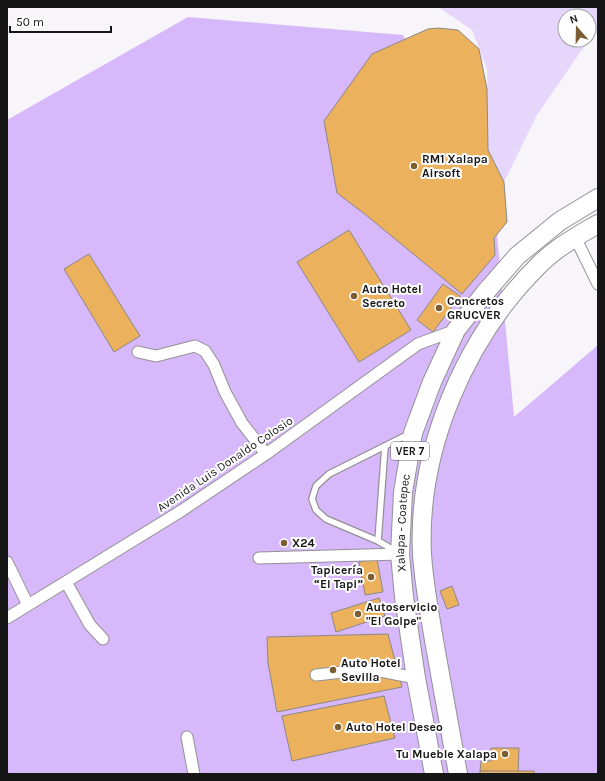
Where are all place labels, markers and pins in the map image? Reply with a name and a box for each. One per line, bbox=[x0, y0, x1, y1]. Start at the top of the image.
place label: RM1 Xalapa Airsoft bbox=[422, 152, 488, 180]
marker: RM1 Xalapa Airsoft bbox=[409, 161, 419, 171]
place label: Auto Hotel Secreto bbox=[362, 282, 422, 310]
marker: Auto Hotel Secreto bbox=[349, 291, 359, 301]
place label: Concretos GRUCVER bbox=[447, 294, 504, 322]
marker: Concretos GRUCVER bbox=[434, 303, 444, 313]
place label: X24 bbox=[292, 536, 315, 550]
marker: X24 bbox=[279, 538, 289, 548]
place label: Tapicería “El Tapi” bbox=[311, 563, 363, 591]
marker: Tapicería “El Tapi” bbox=[366, 572, 376, 582]
place label: Autoservicio "El Golpe" bbox=[366, 600, 437, 628]
marker: Autoservicio "El Golpe" bbox=[353, 609, 363, 619]
place label: Auto Hotel Sevilla bbox=[341, 656, 401, 684]
marker: Auto Hotel Sevilla bbox=[328, 665, 338, 675]
place label: Auto Hotel Deseo bbox=[346, 720, 443, 734]
marker: Auto Hotel Deseo bbox=[333, 722, 343, 732]
place label: Tu Mueble Xalapa bbox=[396, 747, 497, 761]
marker: Tu Mueble Xalapa bbox=[500, 749, 510, 759]

